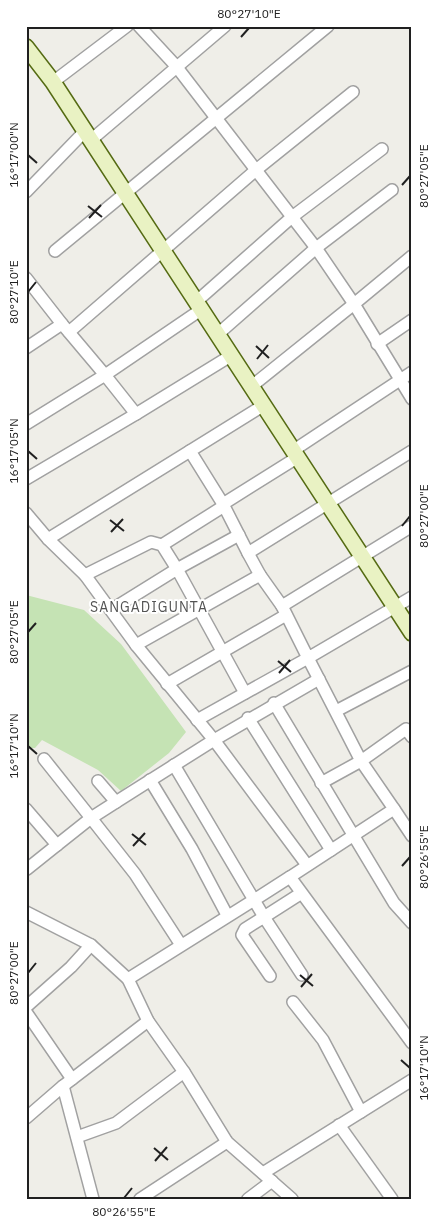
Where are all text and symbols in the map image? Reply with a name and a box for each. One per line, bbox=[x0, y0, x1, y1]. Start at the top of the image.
text: 80°27'10"E bbox=[217, 6, 281, 21]
text: 16°17'00"N bbox=[6, 122, 21, 188]
text: 80°27'05"E bbox=[416, 144, 431, 208]
text: 80°27'10"E bbox=[6, 260, 21, 324]
text: 16°17'05"N bbox=[6, 418, 21, 484]
text: 80°27'00"E bbox=[416, 484, 431, 548]
district label: SANGADIGUNTA bbox=[90, 598, 208, 616]
text: 80°27'05"E bbox=[6, 600, 21, 664]
text: 16°17'10"N bbox=[6, 713, 21, 779]
text: 80°26'55"E bbox=[416, 825, 431, 889]
text: 80°27'00"E bbox=[6, 941, 21, 1005]
text: 16°17'10"N bbox=[416, 1035, 431, 1101]
text: 80°26'55"E bbox=[92, 1204, 156, 1219]

